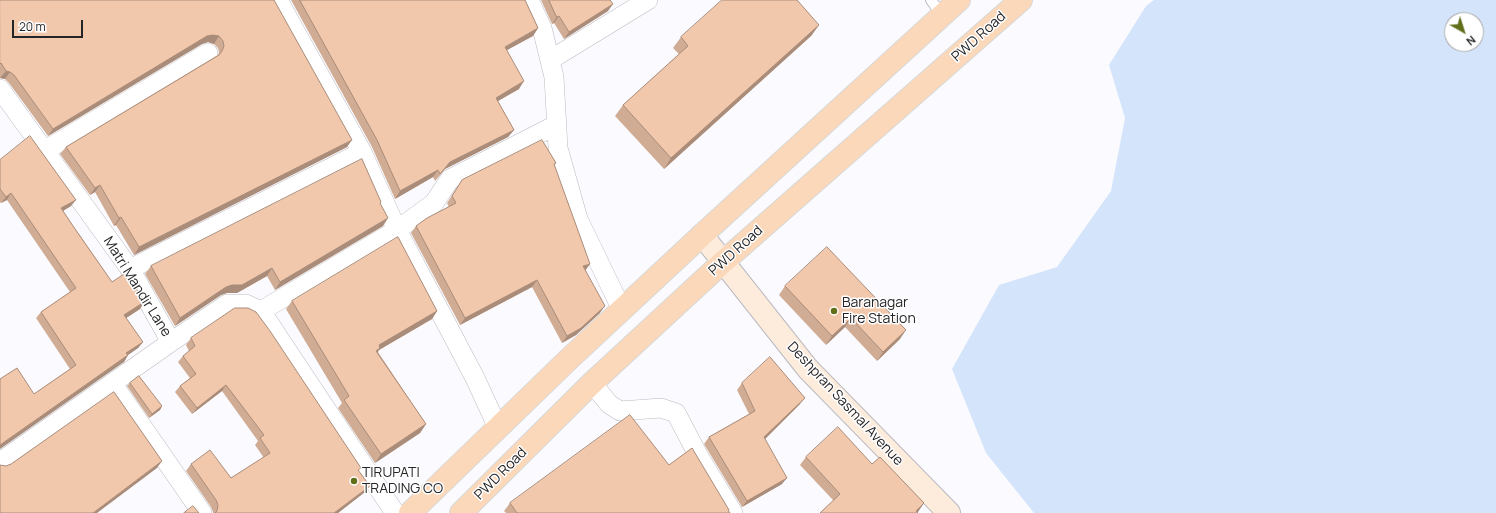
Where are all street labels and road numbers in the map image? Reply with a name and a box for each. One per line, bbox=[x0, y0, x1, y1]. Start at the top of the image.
street label: PWD Road bbox=[949, 8, 1009, 66]
street label: PWD Road bbox=[706, 222, 766, 280]
street label: Matri Mandir Lane bbox=[99, 234, 175, 340]
street label: Deshpran Sasmal Avenue bbox=[783, 339, 907, 469]
street label: PWD Road bbox=[471, 444, 531, 504]

